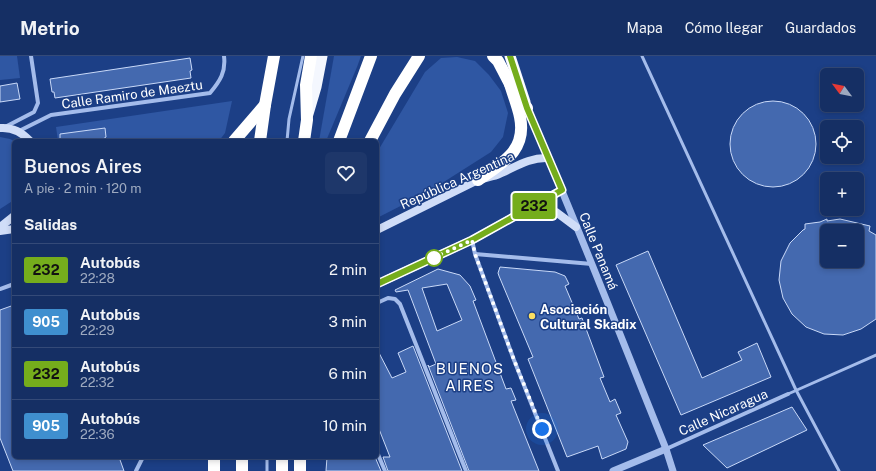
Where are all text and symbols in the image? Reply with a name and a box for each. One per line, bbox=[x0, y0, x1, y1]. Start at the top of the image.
text: Metrio bbox=[20, 17, 80, 39]
text: Mapa bbox=[627, 20, 663, 36]
text: Cómo llegar bbox=[685, 20, 763, 36]
text: Guardados bbox=[785, 20, 856, 36]
north arrow bbox=[820, 68, 864, 112]
map controls bbox=[820, 68, 864, 268]
street label: Calle Ramiro de Maeztu bbox=[61, 77, 204, 112]
button: locate bbox=[820, 120, 864, 164]
street label: República Argentina bbox=[398, 149, 516, 212]
button: heart bbox=[325, 152, 367, 194]
text: Buenos Aires bbox=[24, 155, 142, 177]
button: + bbox=[820, 172, 864, 216]
text: A pie · 2 min · 120 m bbox=[24, 181, 141, 196]
line badge: 232 bbox=[511, 193, 557, 219]
text: 232 bbox=[520, 198, 548, 214]
street label: Calle Panamá bbox=[576, 210, 621, 292]
text: Salidas bbox=[24, 216, 77, 233]
button: − bbox=[820, 224, 864, 268]
unlabelled marker bbox=[425, 249, 443, 267]
text: Autobús bbox=[80, 254, 140, 271]
text: 2 min bbox=[329, 261, 367, 278]
text: 232 bbox=[32, 262, 60, 278]
text: 22:28 bbox=[80, 271, 115, 286]
place label: Asociación Cultural Skadix bbox=[540, 302, 637, 332]
text: Autobús bbox=[80, 306, 140, 323]
marker: Asociación Cultural Skadix bbox=[527, 311, 537, 321]
text: 3 min bbox=[328, 313, 367, 330]
text: 905 bbox=[32, 314, 60, 330]
text: 22:29 bbox=[80, 323, 115, 338]
text: Autobús bbox=[80, 358, 140, 375]
district label: BUENOS AIRES bbox=[436, 360, 504, 394]
text: 6 min bbox=[329, 365, 367, 382]
text: 232 bbox=[32, 366, 60, 382]
text: 22:32 bbox=[80, 375, 114, 390]
street label: Calle Nicaragua bbox=[676, 386, 770, 439]
text: Autobús bbox=[80, 410, 140, 427]
text: 10 min bbox=[323, 417, 367, 434]
text: 905 bbox=[32, 418, 60, 434]
your location bbox=[532, 419, 552, 439]
text: 22:36 bbox=[80, 427, 115, 442]

